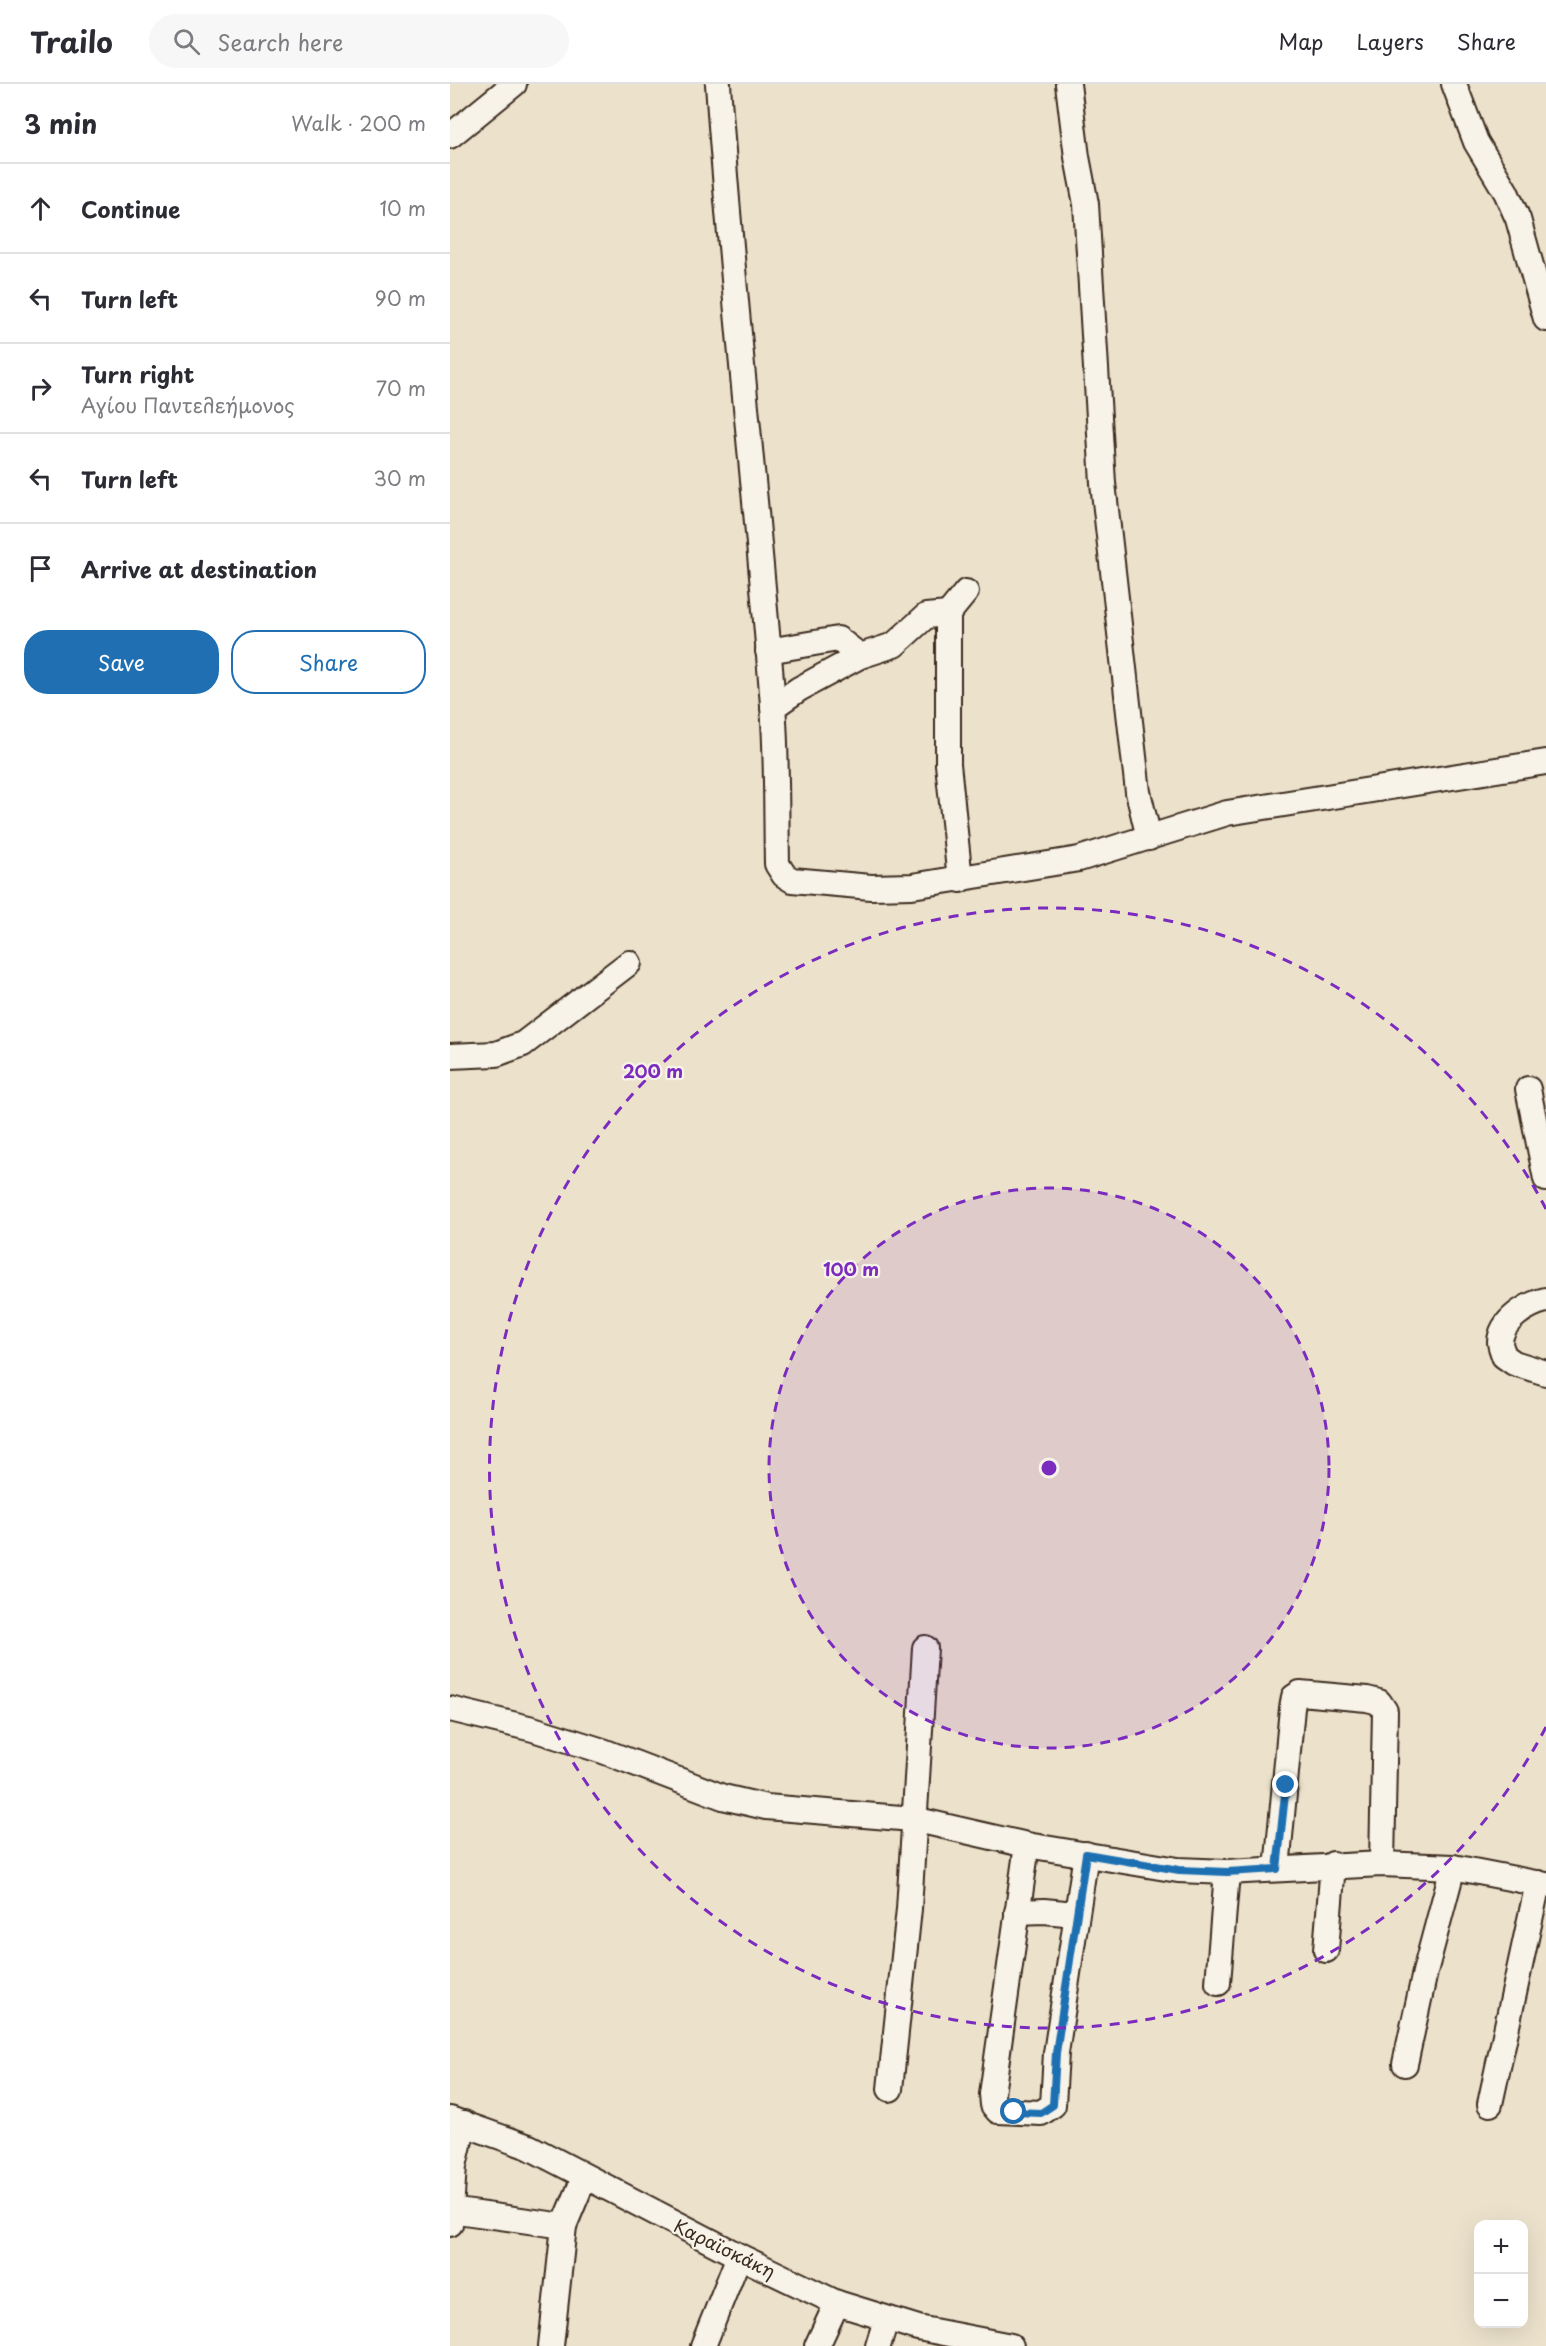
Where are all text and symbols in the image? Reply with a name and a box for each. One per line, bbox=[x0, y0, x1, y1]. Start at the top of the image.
search box bbox=[149, 14, 569, 68]
text: Trailo bbox=[30, 20, 113, 63]
icon: search bbox=[170, 25, 203, 58]
text: Search here bbox=[218, 25, 343, 58]
text: Map bbox=[1279, 25, 1323, 57]
text: Layers bbox=[1356, 25, 1424, 57]
text: Share bbox=[1457, 25, 1516, 57]
text: 3 min bbox=[24, 104, 97, 143]
text: Walk · 200 m bbox=[291, 108, 426, 138]
icon: ahead bbox=[24, 192, 57, 225]
text: Continue bbox=[81, 192, 180, 225]
text: 10 m bbox=[379, 193, 426, 223]
icon: left bbox=[24, 282, 57, 315]
text: Turn left bbox=[81, 282, 178, 315]
text: 90 m bbox=[375, 283, 426, 313]
text: Turn right bbox=[81, 357, 194, 390]
icon: right bbox=[24, 372, 57, 405]
text: 70 m bbox=[376, 373, 426, 403]
text: Αγίου Παντελεήμονος bbox=[81, 390, 294, 420]
icon: left bbox=[24, 462, 57, 495]
text: Turn left bbox=[81, 462, 178, 495]
text: 30 m bbox=[373, 463, 426, 493]
icon: arrive bbox=[24, 552, 57, 585]
text: Arrive at destination bbox=[81, 552, 317, 585]
button: Save bbox=[24, 630, 219, 694]
button: Share bbox=[231, 630, 426, 694]
text: 200 m bbox=[623, 1057, 683, 1084]
text: 100 m bbox=[823, 1255, 879, 1282]
centre of rings bbox=[1039, 1458, 1059, 1478]
route end bbox=[1272, 1771, 1298, 1797]
route start bbox=[1000, 2098, 1026, 2124]
street label: Καραϊσκάκη bbox=[670, 2212, 780, 2284]
map controls bbox=[1474, 2220, 1528, 2328]
button: + bbox=[1474, 2220, 1528, 2274]
button: − bbox=[1474, 2274, 1528, 2328]

